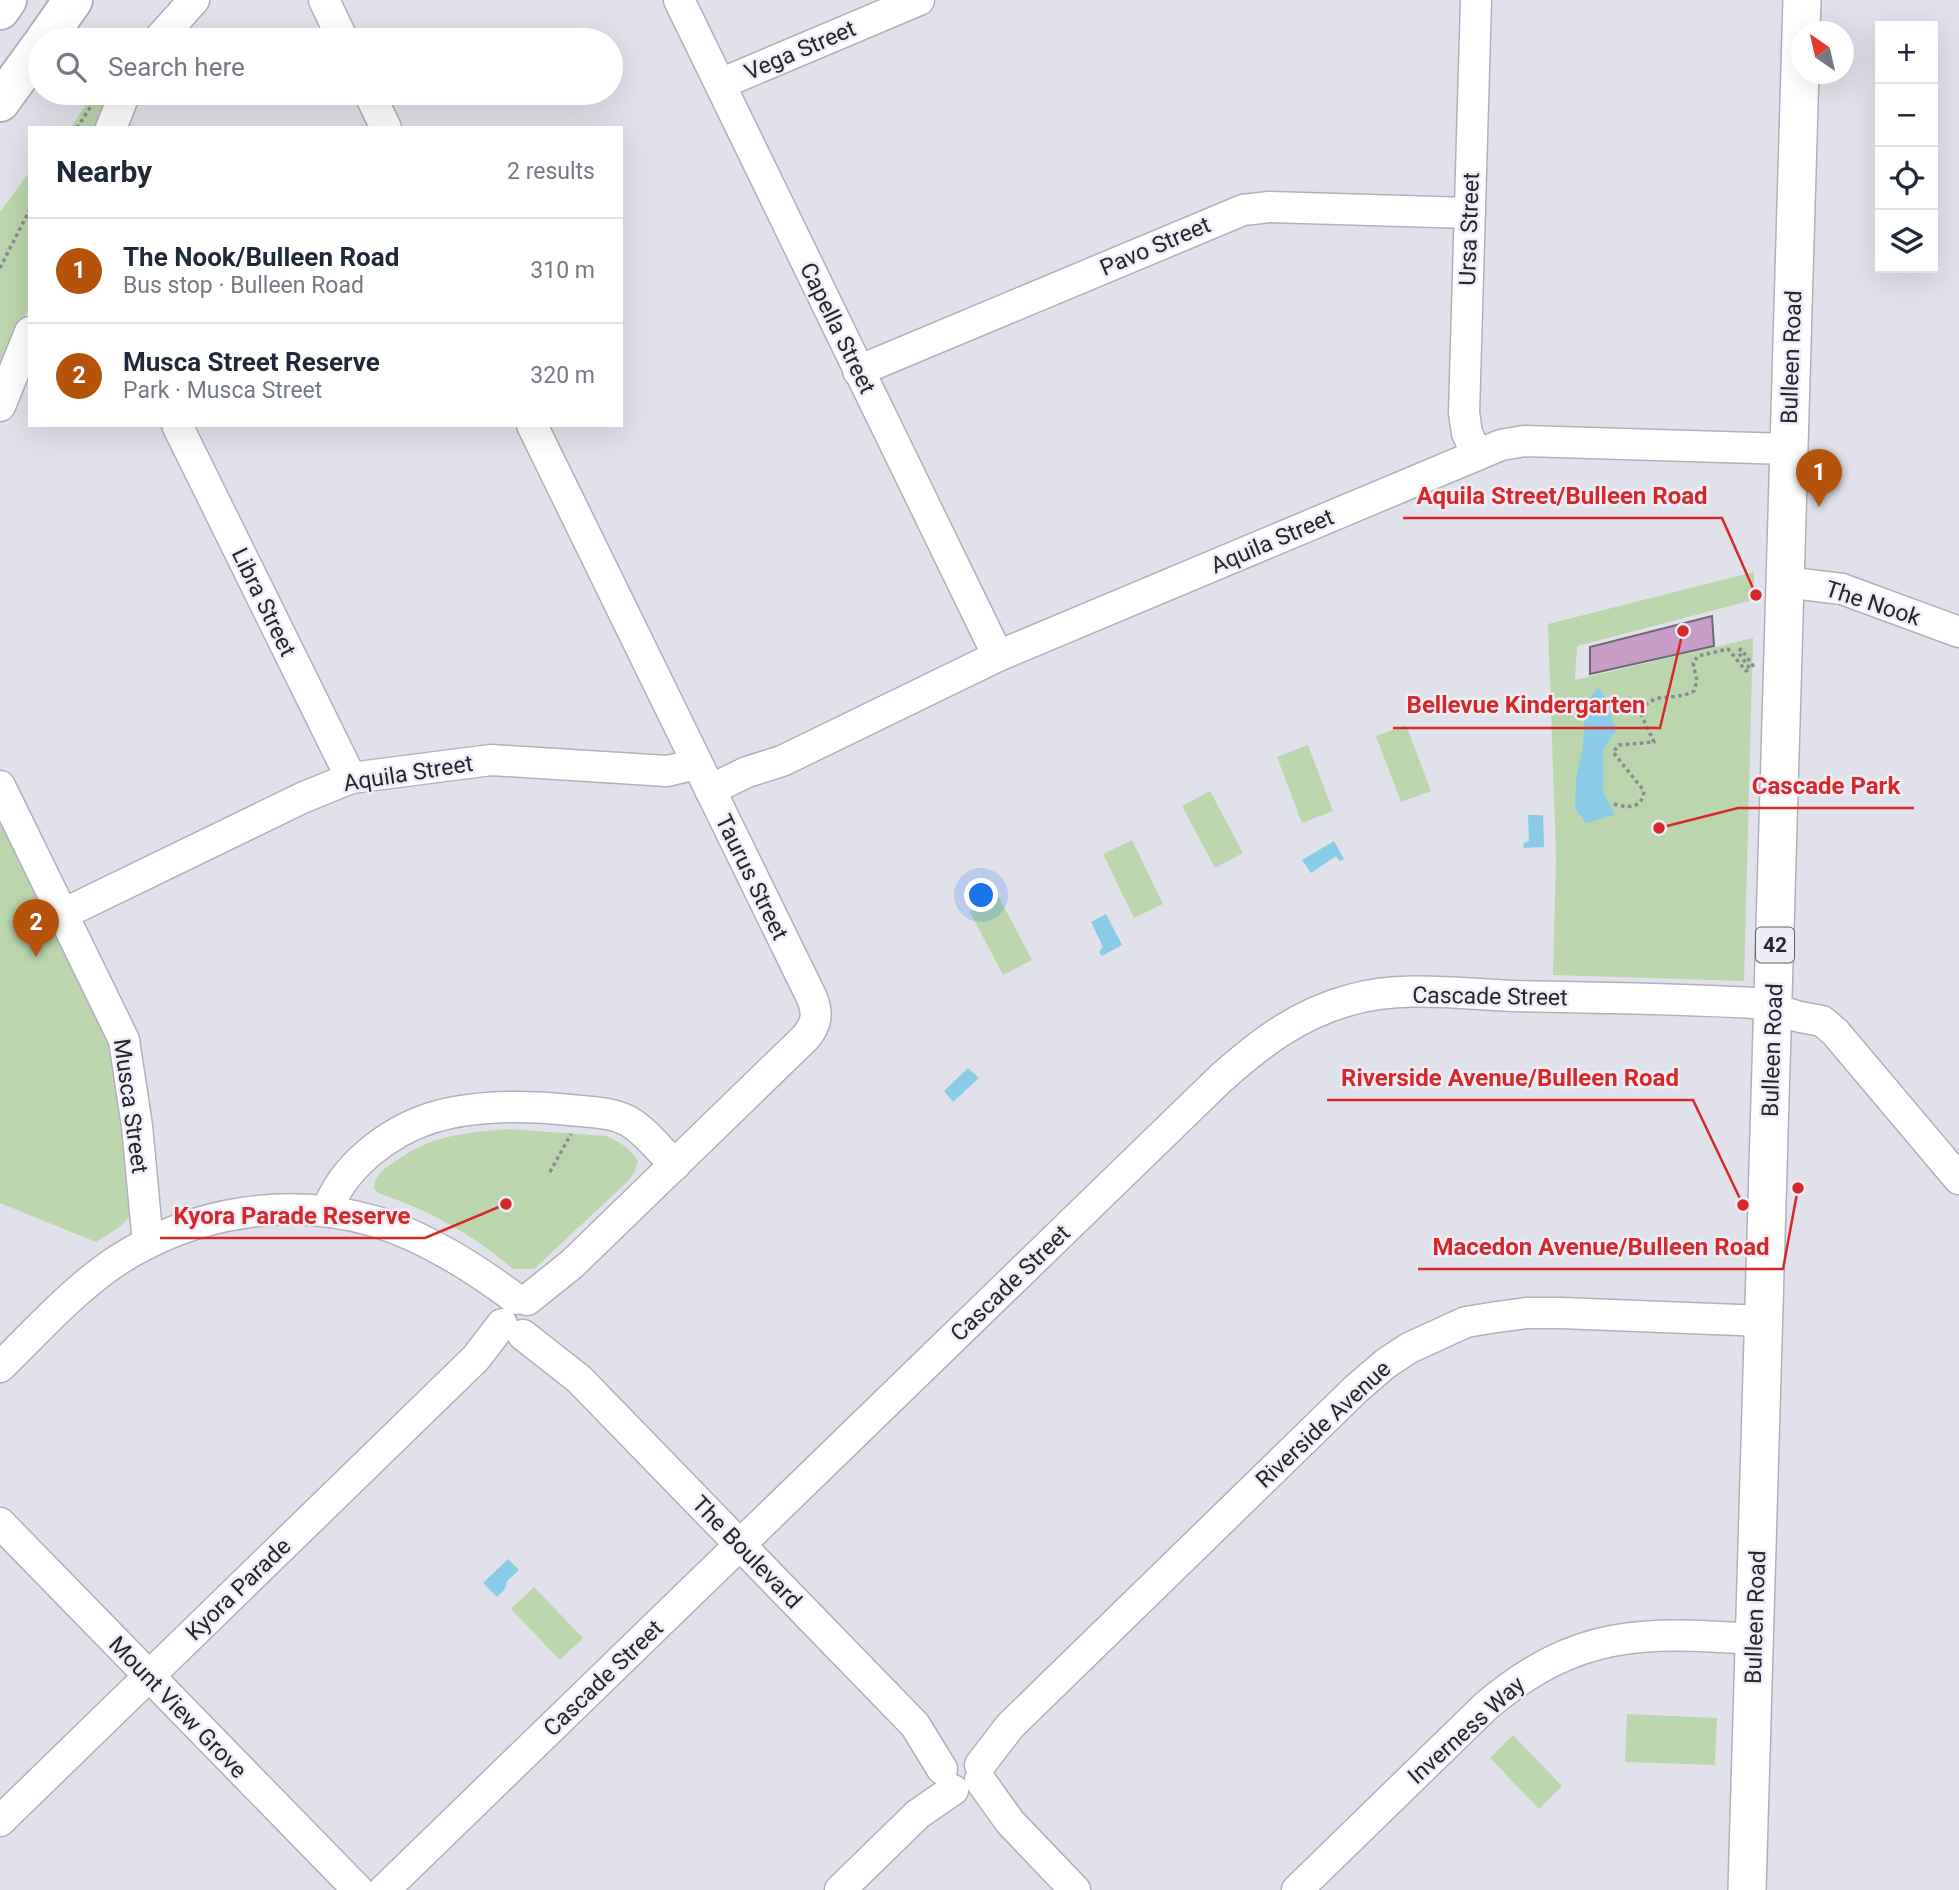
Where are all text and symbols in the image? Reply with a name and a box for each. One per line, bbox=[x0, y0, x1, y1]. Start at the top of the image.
street label: Vega Street bbox=[741, 15, 860, 86]
north arrow bbox=[1791, 21, 1854, 84]
map controls bbox=[1875, 21, 1938, 273]
button: + bbox=[1875, 21, 1938, 84]
search box bbox=[28, 28, 623, 105]
icon: search bbox=[52, 48, 90, 86]
text: Search here bbox=[108, 52, 245, 82]
button: − bbox=[1875, 84, 1938, 147]
button: locate bbox=[1875, 147, 1938, 210]
text: Nearby bbox=[56, 154, 152, 189]
text: 2 results bbox=[507, 158, 595, 185]
street label: Ursa Street bbox=[1454, 172, 1485, 286]
button: layers bbox=[1875, 210, 1938, 273]
street label: Pavo Street bbox=[1096, 211, 1214, 282]
text: The Nook/Bulleen Road bbox=[123, 242, 399, 272]
text: 1 bbox=[72, 257, 86, 284]
text: 310 m bbox=[530, 257, 595, 284]
street label: Capella Street bbox=[794, 258, 881, 398]
text: Bus stop · Bulleen Road bbox=[123, 272, 364, 299]
street label: Bulleen Road bbox=[1776, 290, 1807, 424]
text: Musca Street Reserve bbox=[123, 347, 380, 377]
text: 2 bbox=[72, 362, 86, 389]
text: 320 m bbox=[530, 362, 595, 389]
text: Park · Musca Street bbox=[123, 377, 322, 404]
pin: 1 bbox=[1796, 449, 1842, 507]
callout: Aquila Street/Bulleen Road bbox=[1403, 473, 1722, 518]
text: Aquila Street/Bulleen Road bbox=[1416, 482, 1708, 510]
street label: Aquila Street bbox=[1207, 503, 1338, 579]
street label: Libra Street bbox=[226, 544, 301, 661]
street label: The Nook bbox=[1822, 575, 1924, 632]
callout: Bellevue Kindergarten bbox=[1393, 683, 1660, 728]
text: Bellevue Kindergarten bbox=[1407, 691, 1645, 719]
street label: Aquila Street bbox=[341, 750, 475, 797]
callout: Cascade Park bbox=[1738, 763, 1914, 808]
text: Cascade Park bbox=[1752, 772, 1901, 800]
street label: Taurus Street bbox=[710, 810, 794, 944]
your location bbox=[964, 878, 998, 912]
pin: 2 bbox=[13, 899, 59, 957]
road number: 42 bbox=[1756, 928, 1794, 962]
street label: Cascade Street bbox=[1412, 982, 1568, 1011]
street label: Bulleen Road bbox=[1757, 983, 1788, 1117]
street label: Musca Street bbox=[108, 1037, 153, 1175]
callout: Riverside Avenue/Bulleen Road bbox=[1327, 1055, 1693, 1100]
text: Riverside Avenue/Bulleen Road bbox=[1341, 1064, 1679, 1092]
callout: Kyora Parade Reserve bbox=[160, 1193, 425, 1238]
text: Kyora Parade Reserve bbox=[174, 1202, 410, 1230]
street label: Cascade Street bbox=[945, 1220, 1076, 1347]
callout: Macedon Avenue/Bulleen Road bbox=[1418, 1224, 1783, 1269]
text: Macedon Avenue/Bulleen Road bbox=[1432, 1233, 1770, 1261]
street label: Riverside Avenue bbox=[1250, 1355, 1396, 1494]
street label: The Boulevard bbox=[686, 1490, 807, 1614]
street label: Kyora Parade bbox=[180, 1533, 296, 1646]
street label: Bulleen Road bbox=[1740, 1550, 1771, 1684]
street label: Cascade Street bbox=[538, 1615, 669, 1742]
street label: Mount View Grove bbox=[103, 1631, 252, 1784]
street label: Inverness Way bbox=[1402, 1671, 1530, 1790]

